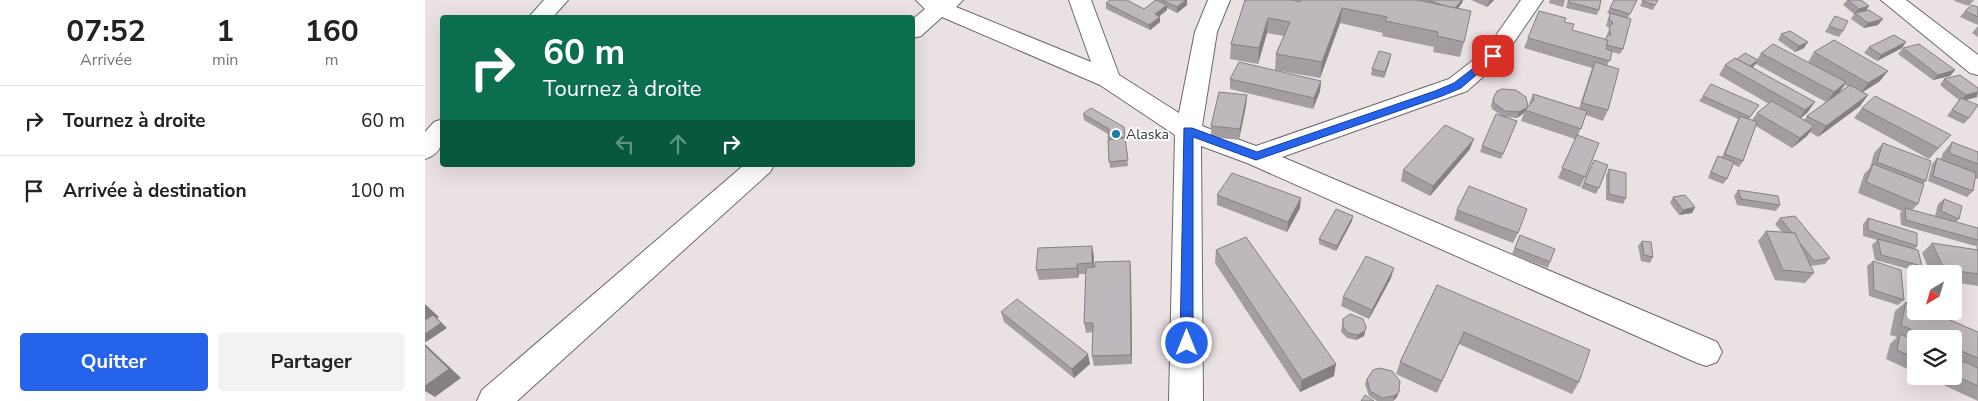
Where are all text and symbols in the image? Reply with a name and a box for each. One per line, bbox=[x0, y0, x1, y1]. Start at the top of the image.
text: 07:52 bbox=[66, 11, 146, 52]
text: 1 bbox=[216, 11, 234, 52]
text: 160 bbox=[305, 11, 359, 52]
text: 60 m bbox=[543, 29, 625, 76]
icon: right bbox=[460, 35, 525, 100]
pin bbox=[1472, 35, 1514, 77]
icon: arrive bbox=[1479, 42, 1507, 70]
text: Arrivée bbox=[80, 49, 132, 71]
text: min bbox=[212, 49, 238, 71]
text: m bbox=[325, 49, 339, 71]
text: Tournez à droite bbox=[543, 74, 702, 104]
icon: right bbox=[20, 107, 48, 135]
text: Tournez à droite bbox=[63, 108, 206, 134]
text: 60 m bbox=[361, 108, 405, 134]
place label: Alaska bbox=[1126, 125, 1169, 144]
marker: Alaska bbox=[1110, 128, 1122, 140]
icon: left bbox=[611, 130, 639, 158]
icon: ahead bbox=[664, 130, 692, 158]
icon: right bbox=[717, 130, 745, 158]
icon: arrive bbox=[20, 177, 48, 205]
text: Arrivée à destination bbox=[63, 178, 247, 204]
text: 100 m bbox=[350, 178, 405, 204]
north arrow bbox=[1907, 265, 1963, 320]
map controls bbox=[1907, 265, 1962, 385]
position arrow bbox=[1160, 316, 1212, 368]
button: layers bbox=[1907, 330, 1962, 385]
button: Quitter bbox=[20, 333, 208, 391]
button: Partager bbox=[218, 333, 405, 391]

